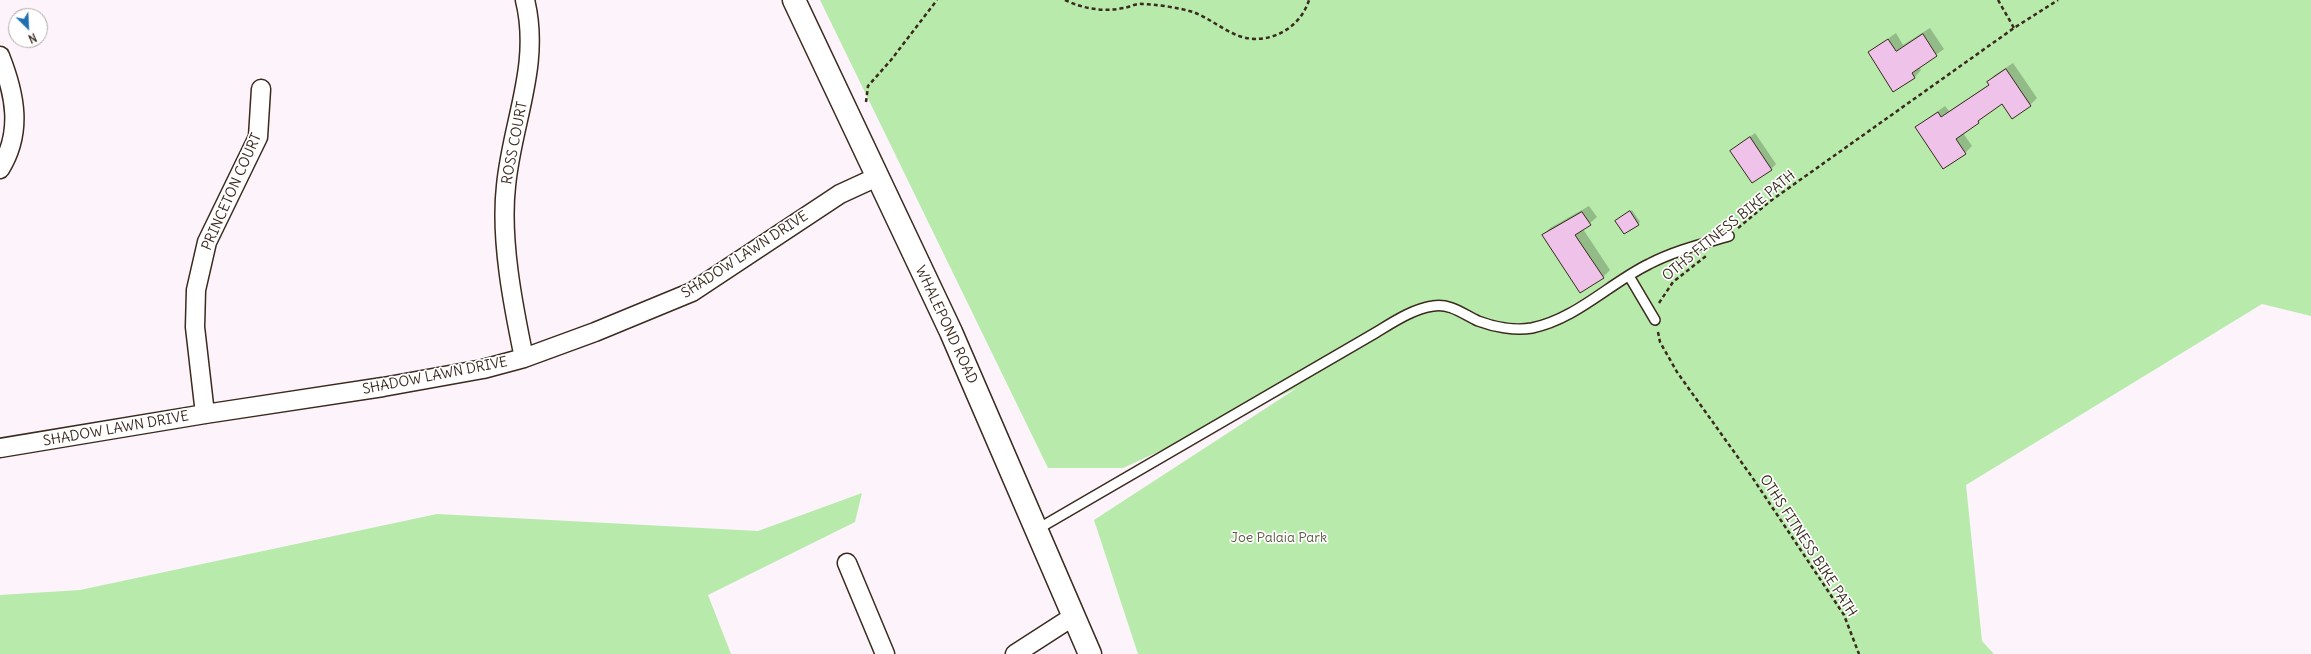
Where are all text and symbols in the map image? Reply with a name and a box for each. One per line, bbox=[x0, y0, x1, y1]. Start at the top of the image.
north arrow bbox=[8, 8, 48, 48]
text: N bbox=[26, 30, 39, 46]
street label: ROSS COURT bbox=[499, 100, 531, 186]
street label: PRINCETON COURT bbox=[199, 131, 265, 253]
street label: OTHS FITNESS BIKE PATH bbox=[1659, 167, 1799, 285]
street label: SHADOW LAWN DRIVE bbox=[679, 208, 811, 302]
street label: WHALEPOND ROAD bbox=[911, 263, 981, 387]
street label: SHADOW LAWN DRIVE bbox=[361, 354, 509, 398]
street label: SHADOW LAWN DRIVE bbox=[42, 408, 190, 450]
street label: OTHS FITNESS BIKE PATH bbox=[1756, 472, 1860, 620]
park label: Joe Palaia Park bbox=[1231, 530, 1327, 546]

